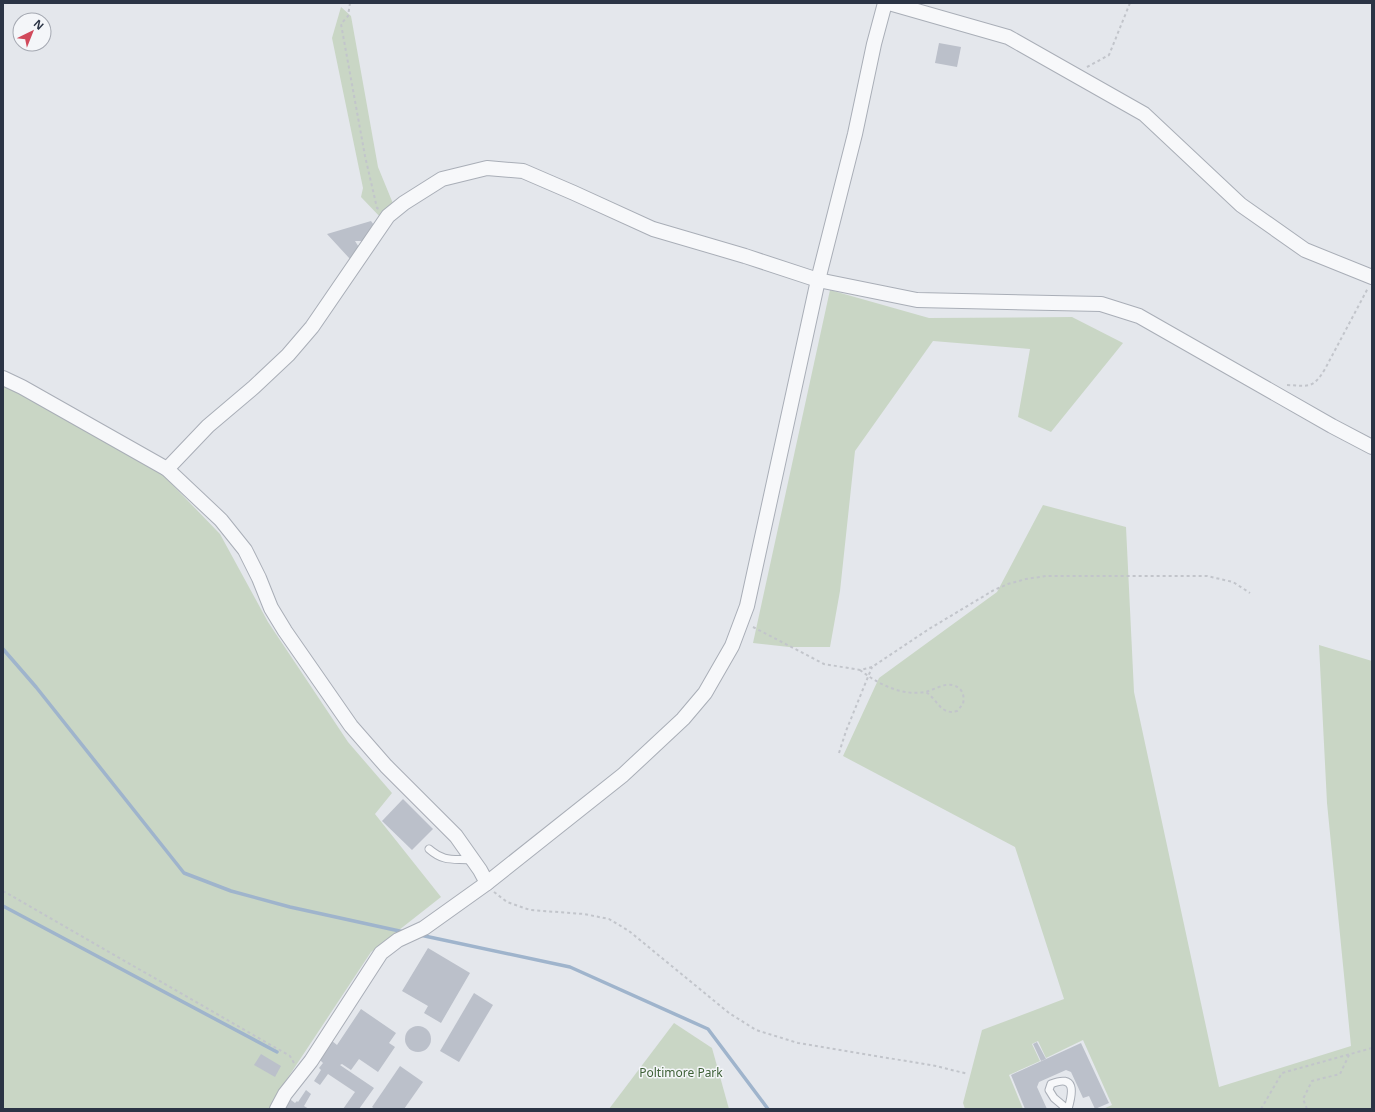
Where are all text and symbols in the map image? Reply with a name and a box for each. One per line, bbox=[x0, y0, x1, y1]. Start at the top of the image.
north arrow bbox=[12, 12, 52, 52]
text: N bbox=[31, 16, 48, 33]
park label: Poltimore Park bbox=[639, 1064, 723, 1081]

